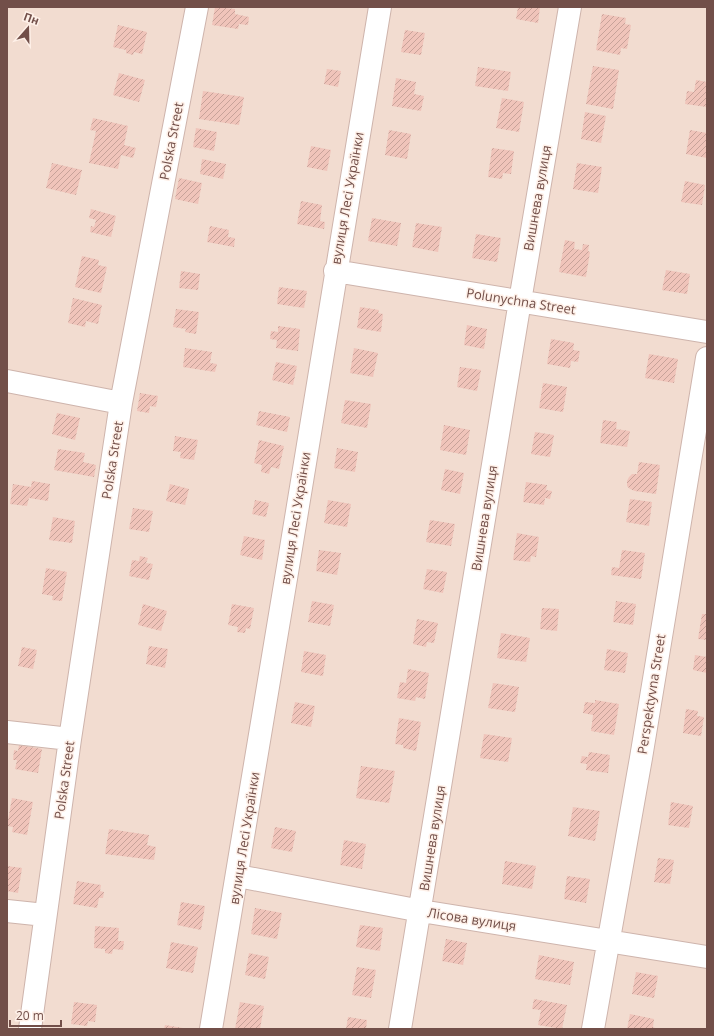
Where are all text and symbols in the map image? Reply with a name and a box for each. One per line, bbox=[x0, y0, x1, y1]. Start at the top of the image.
north arrow bbox=[8, 8, 48, 48]
text: Пн bbox=[22, 8, 41, 28]
street label: Polska Street bbox=[155, 100, 187, 181]
street label: вулиця Лесі Українки bbox=[326, 130, 368, 266]
street label: Вишнева вулиця bbox=[519, 144, 555, 252]
street label: Polunychna Street bbox=[465, 283, 577, 319]
street label: Polska Street bbox=[97, 419, 127, 500]
street label: вулиця Лесі Українки bbox=[276, 450, 314, 586]
street label: Вишнева вулиця bbox=[467, 464, 501, 572]
street label: Perspektyvna Street bbox=[633, 632, 669, 755]
street label: Polska Street bbox=[50, 739, 78, 820]
street label: вулиця Лесі Українки bbox=[225, 770, 263, 906]
street label: Вишнева вулиця bbox=[415, 784, 449, 892]
street label: Лісова вулиця bbox=[426, 903, 518, 935]
scale bar bbox=[10, 1002, 61, 1028]
text: 20 m bbox=[16, 1007, 44, 1024]

